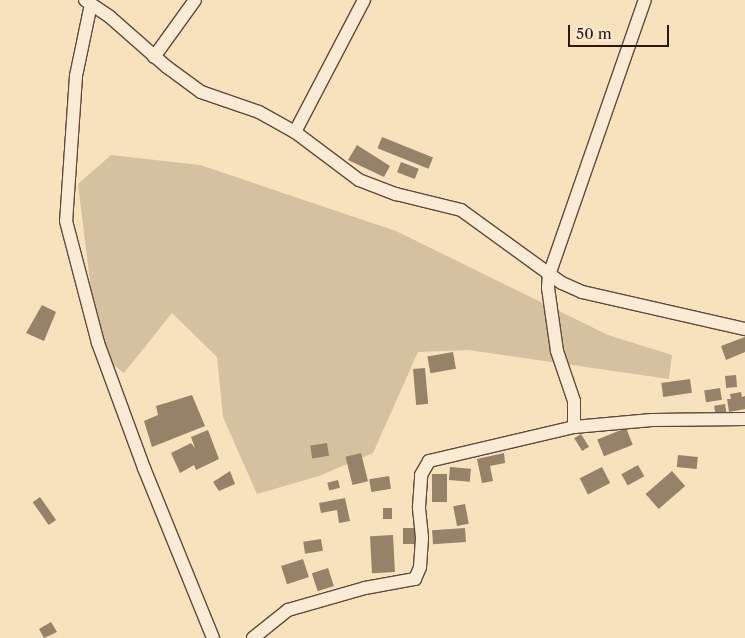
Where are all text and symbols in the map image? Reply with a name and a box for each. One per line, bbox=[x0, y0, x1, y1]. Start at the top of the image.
scale bar bbox=[570, 15, 671, 47]
text: 50 m bbox=[576, 24, 612, 43]

